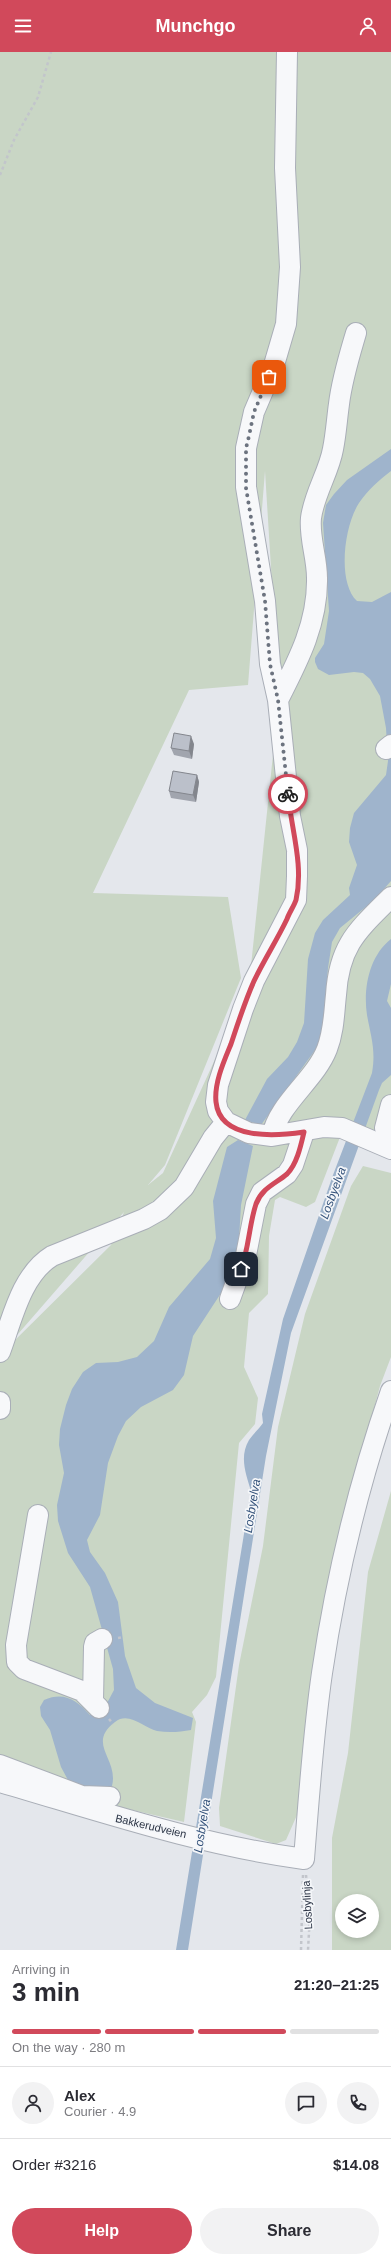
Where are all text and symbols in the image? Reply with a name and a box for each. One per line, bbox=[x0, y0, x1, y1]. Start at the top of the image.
icon: menu bbox=[12, 15, 34, 37]
icon: person bbox=[357, 15, 379, 37]
text: Munchgo bbox=[156, 16, 235, 36]
pin bbox=[252, 360, 286, 394]
icon: bag bbox=[258, 366, 280, 388]
courier bbox=[268, 774, 308, 814]
icon: bike bbox=[277, 783, 299, 805]
water label: Losbyelva bbox=[317, 1165, 349, 1221]
pin bbox=[224, 1252, 258, 1286]
icon: home bbox=[230, 1258, 252, 1280]
water label: Losbyelva bbox=[241, 1478, 263, 1534]
water label: Losbyelva bbox=[191, 1798, 213, 1854]
street label: Bakkerudveien bbox=[114, 1812, 188, 1840]
street label: Losbylinja bbox=[300, 1879, 314, 1930]
map controls bbox=[335, 1894, 379, 1938]
button: layers bbox=[335, 1894, 379, 1938]
text: Arriving in bbox=[12, 1962, 70, 1977]
text: 21:20–21:25 bbox=[294, 1976, 379, 1993]
text: 3 min bbox=[12, 1977, 80, 2007]
text: On the way · 280 m bbox=[12, 2040, 125, 2055]
button: person bbox=[12, 2082, 54, 2124]
button: chat bbox=[285, 2082, 327, 2124]
button: phone bbox=[337, 2082, 379, 2124]
text: Alex bbox=[64, 2087, 96, 2104]
text: Courier · 4.9 bbox=[64, 2104, 136, 2119]
text: Order #3216 bbox=[12, 2156, 96, 2173]
text: $14.08 bbox=[333, 2156, 379, 2173]
button: Help bbox=[12, 2208, 192, 2254]
button: Share bbox=[200, 2208, 379, 2254]

